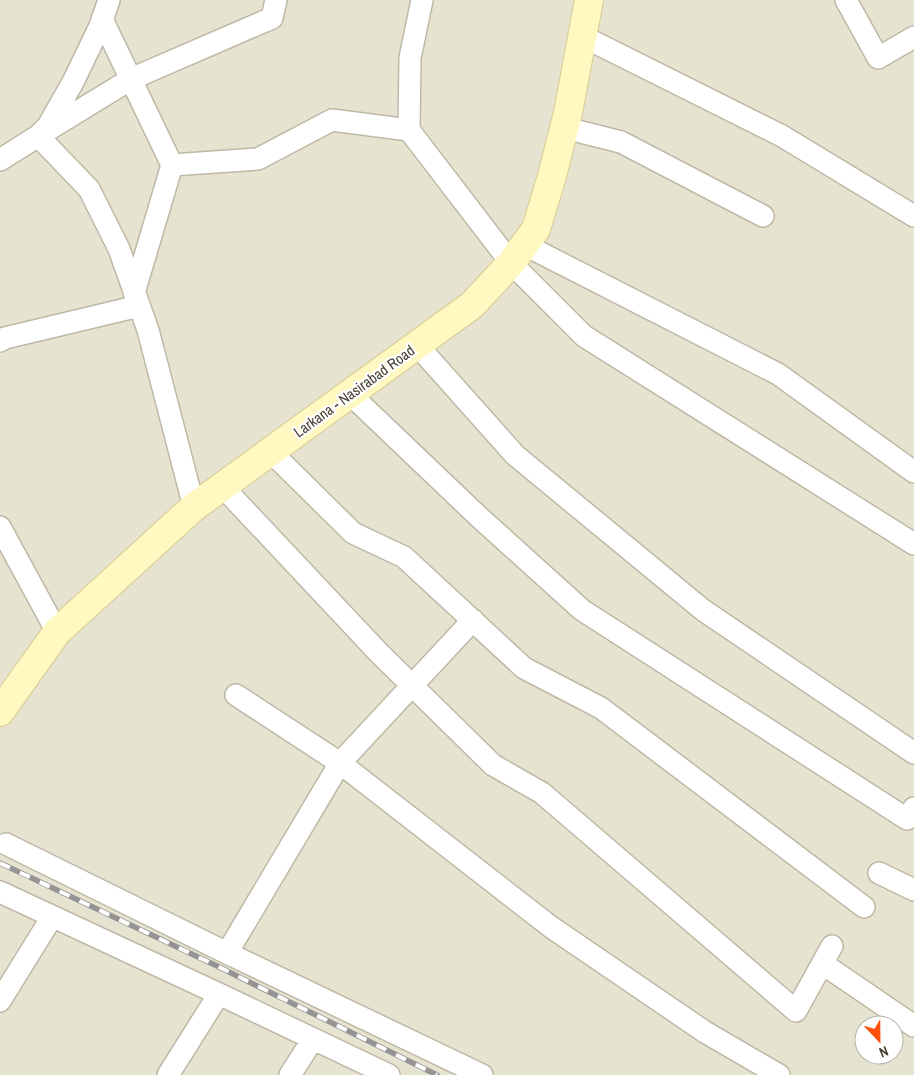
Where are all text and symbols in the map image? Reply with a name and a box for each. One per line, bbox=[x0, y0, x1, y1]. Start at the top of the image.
street label: Larkana - Nasirabad Road bbox=[289, 340, 419, 442]
north arrow bbox=[854, 1015, 904, 1065]
text: N bbox=[877, 1042, 891, 1062]

